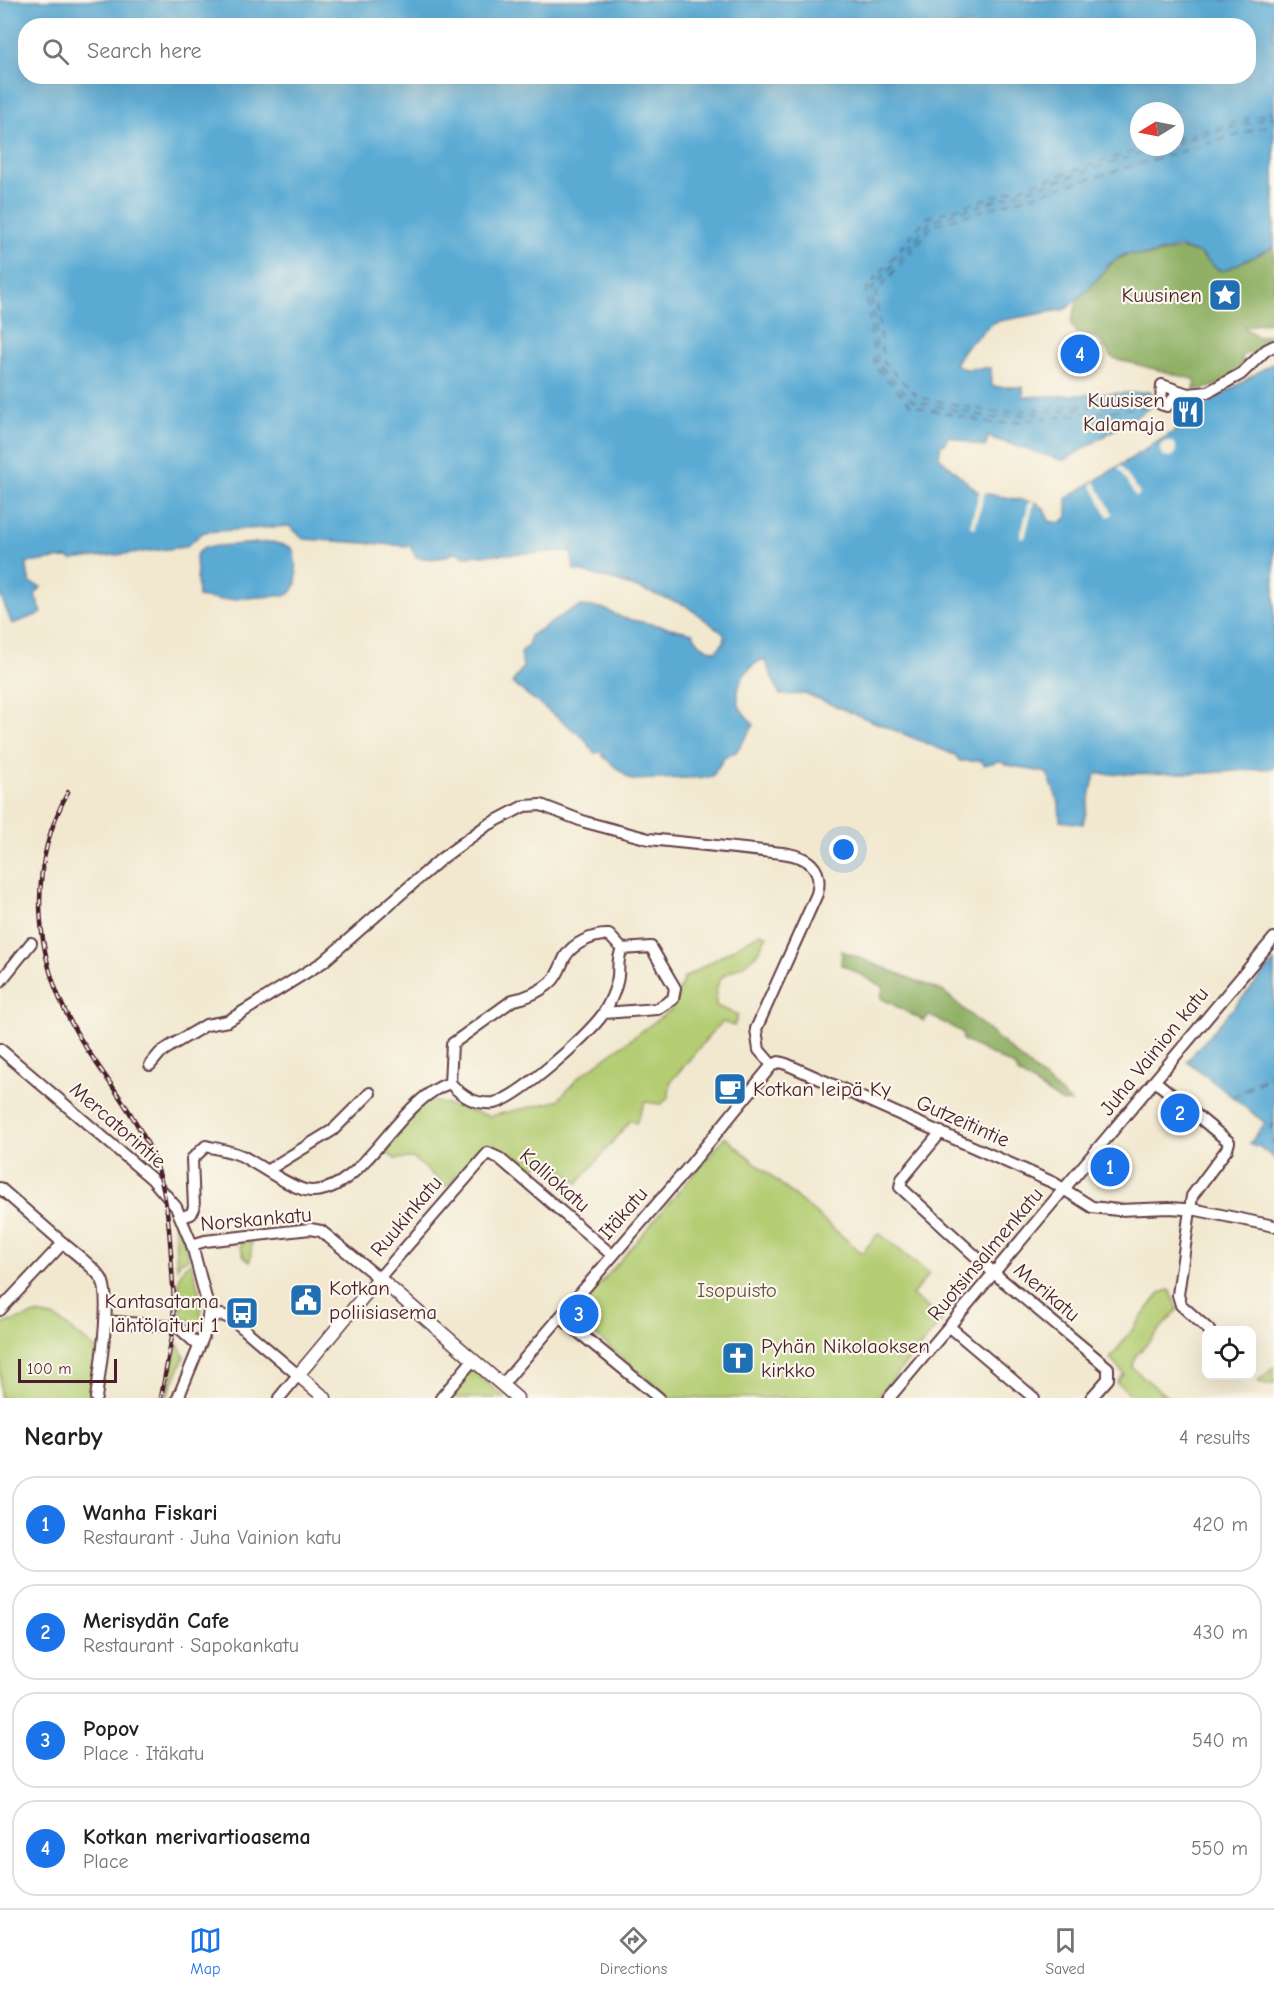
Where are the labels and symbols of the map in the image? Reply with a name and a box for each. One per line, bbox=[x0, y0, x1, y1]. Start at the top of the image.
north arrow bbox=[1130, 102, 1184, 156]
place icon: Kuusinen bbox=[1207, 277, 1243, 313]
place label: Kuusinen bbox=[1122, 283, 1202, 307]
pin: 4 bbox=[1060, 332, 1100, 376]
place label: Kuusisen Kalamaja bbox=[1083, 388, 1165, 436]
restaurant icon: Kuusisen Kalamaja bbox=[1170, 394, 1206, 430]
your location bbox=[829, 835, 858, 864]
street label: Juha Vainion katu bbox=[1095, 982, 1213, 1120]
cafe icon: Kotkan leipä Ky bbox=[712, 1071, 748, 1107]
street label: Mercatorintie bbox=[65, 1077, 171, 1173]
place label: Kotkan leipä Ky bbox=[753, 1077, 892, 1101]
street label: Gutzeitintie bbox=[913, 1090, 1013, 1152]
pin: 2 bbox=[1160, 1090, 1200, 1136]
street label: Kalliokatu bbox=[515, 1143, 595, 1217]
pin: 1 bbox=[1090, 1144, 1130, 1190]
street label: Ruukinkatu bbox=[365, 1171, 447, 1261]
street label: Itäkatu bbox=[594, 1182, 652, 1244]
street label: Ruotsinsalmenkatu bbox=[922, 1183, 1048, 1325]
street label: Norskankatu bbox=[199, 1202, 313, 1236]
street label: Merikatu bbox=[1009, 1258, 1085, 1326]
place label: Kotkan poliisiasema bbox=[329, 1276, 437, 1324]
park label: Isopuisto bbox=[697, 1278, 777, 1302]
public building icon: Kotkan poliisiasema bbox=[288, 1282, 324, 1318]
place label: Kantasatama lähtölaituri 1 bbox=[105, 1289, 219, 1337]
pin: 3 bbox=[560, 1292, 598, 1336]
bus stop icon: Kantasatama lähtölaituri 1 bbox=[224, 1295, 260, 1331]
place label: Pyhän Nikolaoksen kirkko bbox=[761, 1334, 930, 1382]
church icon: Pyhän Nikolaoksen kirkko bbox=[720, 1340, 756, 1376]
scale bar bbox=[18, 1356, 117, 1384]

